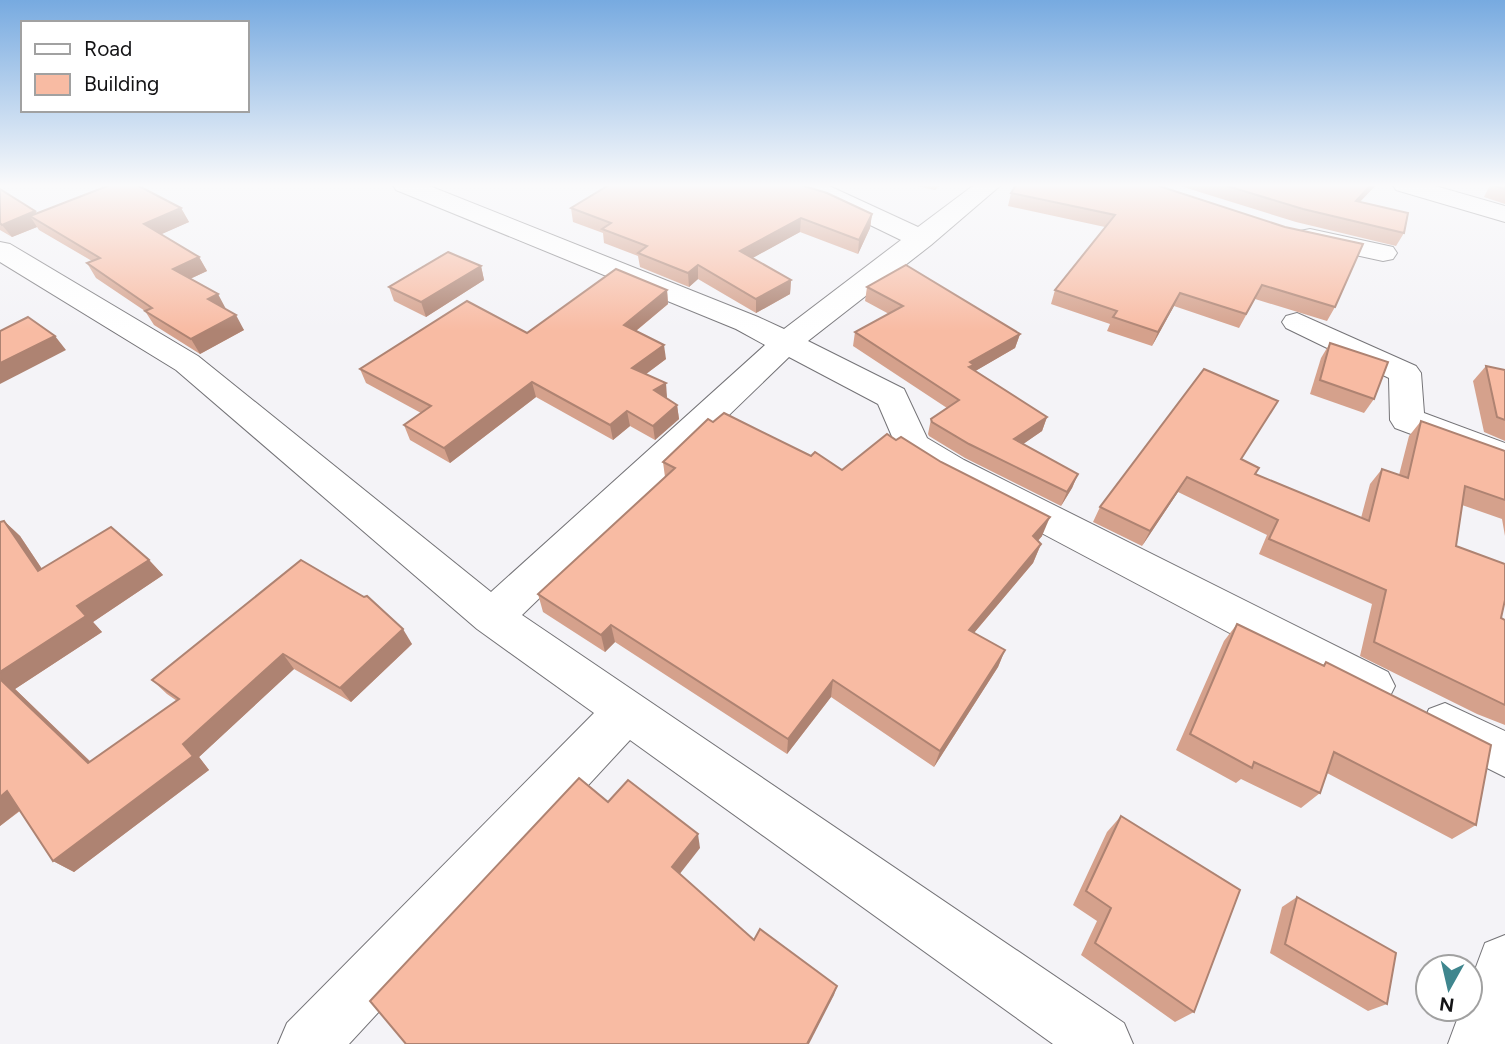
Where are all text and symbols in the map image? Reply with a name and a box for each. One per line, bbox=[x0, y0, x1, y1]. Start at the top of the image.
legend bbox=[21, 21, 248, 112]
text: Road bbox=[84, 36, 132, 61]
text: Building bbox=[84, 71, 159, 96]
north arrow bbox=[1414, 953, 1484, 1023]
text: N bbox=[1438, 992, 1456, 1017]

